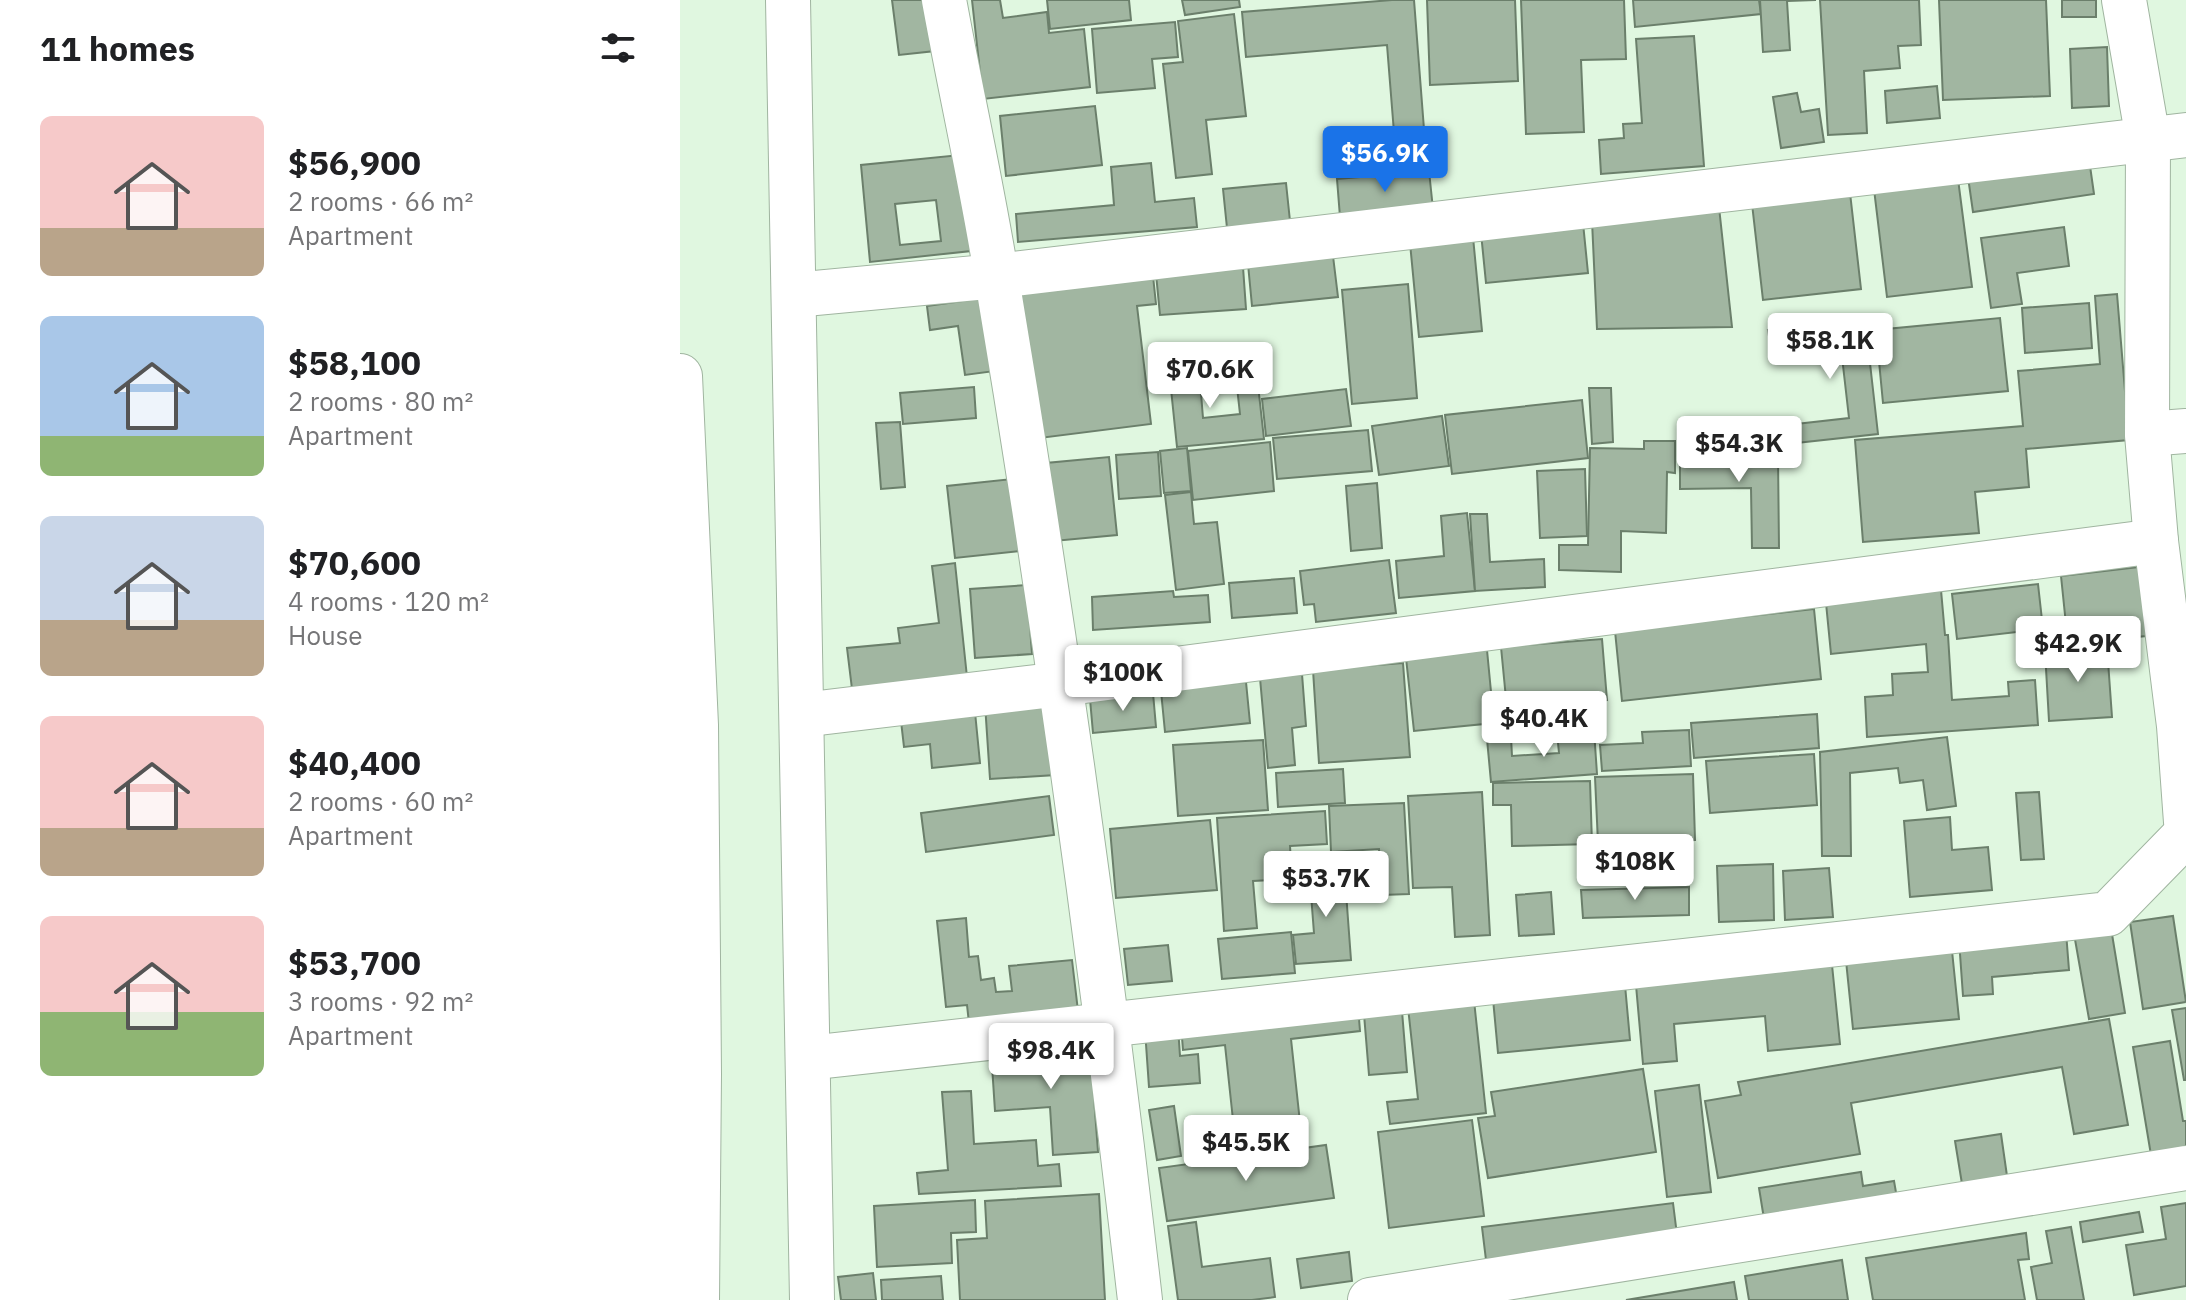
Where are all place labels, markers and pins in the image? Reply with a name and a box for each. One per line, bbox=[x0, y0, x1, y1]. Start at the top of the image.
pin: $56.9K bbox=[1320, 126, 1450, 194]
pin: $58.1K bbox=[1765, 313, 1895, 381]
pin: $70.6K bbox=[1145, 342, 1275, 410]
pin: $54.3K bbox=[1674, 416, 1804, 484]
pin: $42.9K bbox=[2013, 616, 2143, 684]
pin: $100K bbox=[1067, 645, 1179, 713]
pin: $40.4K bbox=[1479, 691, 1609, 759]
pin: $108K bbox=[1579, 834, 1691, 902]
pin: $53.7K bbox=[1261, 851, 1391, 919]
pin: $98.4K bbox=[986, 1023, 1116, 1091]
pin: $45.5K bbox=[1181, 1115, 1311, 1183]

